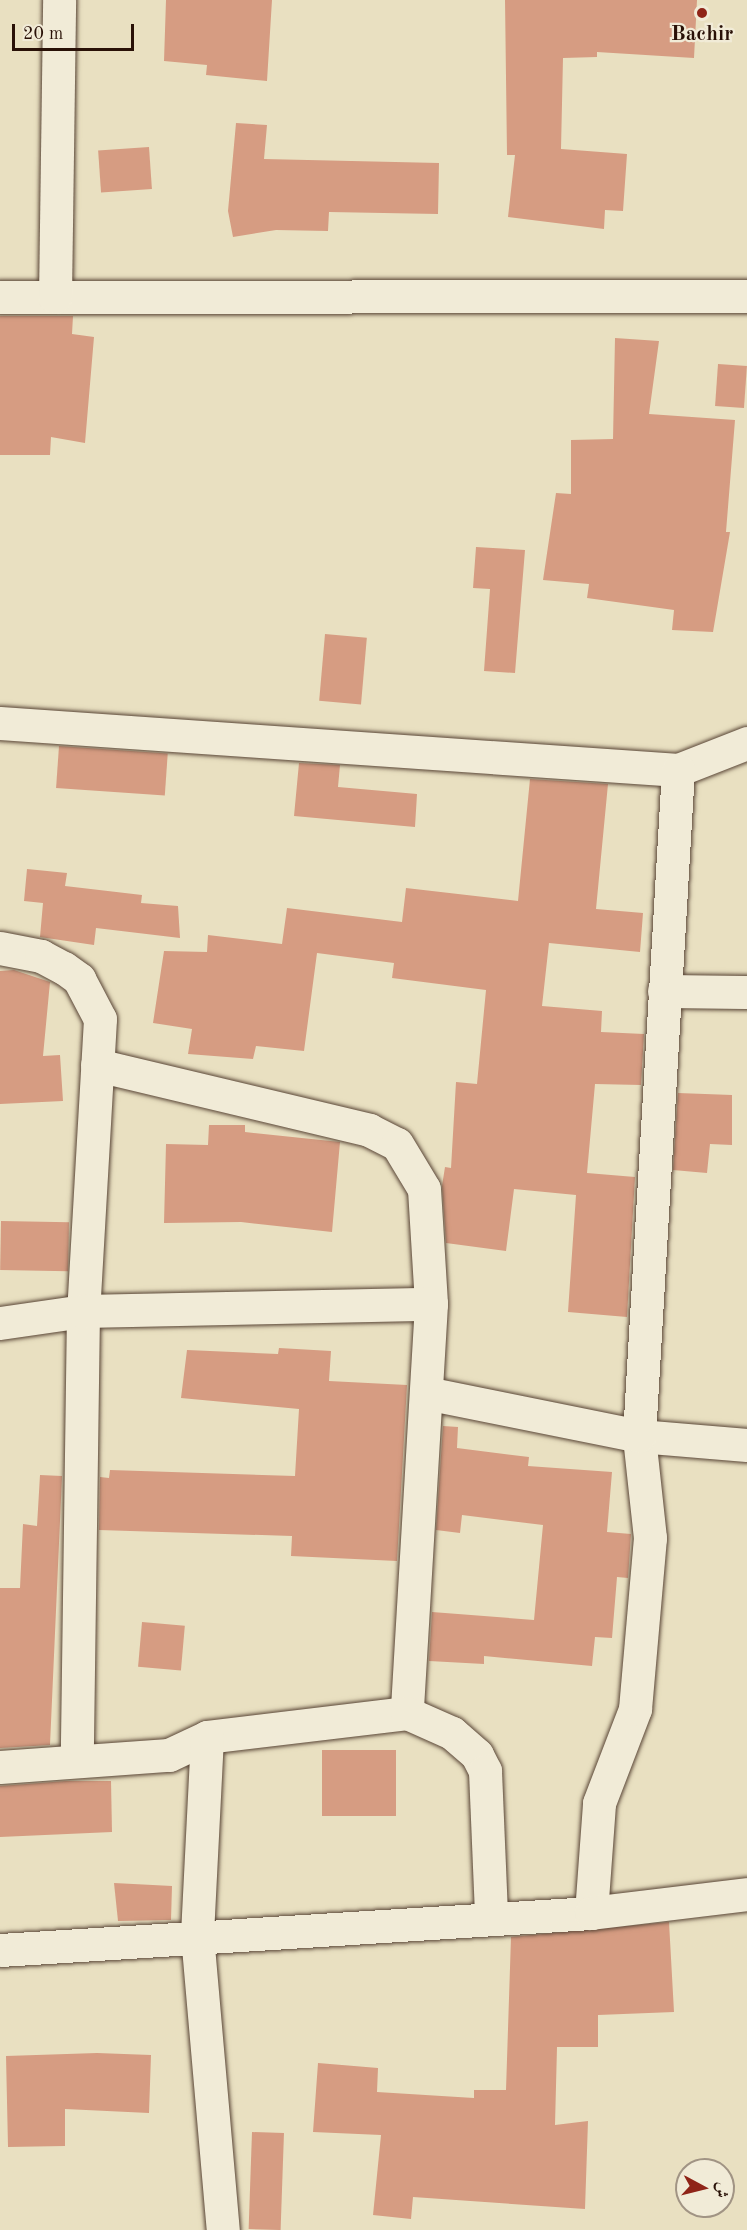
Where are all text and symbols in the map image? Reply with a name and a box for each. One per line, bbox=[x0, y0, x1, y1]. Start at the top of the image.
marker: Bachir bbox=[695, 6, 709, 20]
scale bar bbox=[15, 12, 136, 50]
place label: Bachir bbox=[671, 22, 733, 48]
text: 20 m bbox=[23, 25, 63, 43]
north arrow bbox=[675, 2158, 735, 2218]
text: ش bbox=[712, 2181, 730, 2199]

